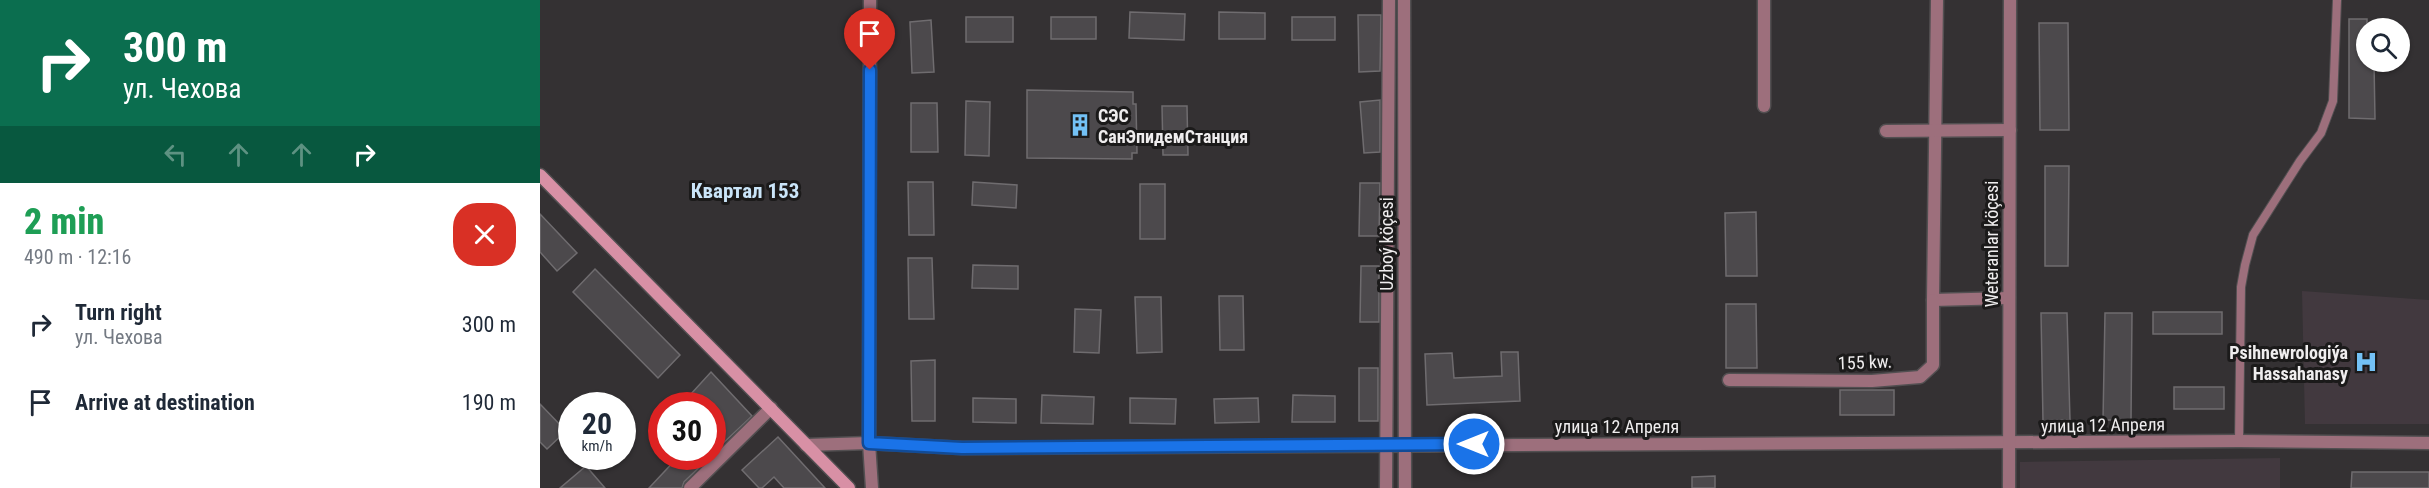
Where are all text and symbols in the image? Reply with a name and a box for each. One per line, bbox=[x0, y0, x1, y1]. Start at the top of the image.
pin bbox=[844, 8, 895, 70]
icon: arrive bbox=[853, 17, 886, 50]
map controls bbox=[2356, 18, 2410, 72]
button: search bbox=[2356, 18, 2410, 72]
text: 300 m bbox=[123, 23, 228, 72]
icon: right bbox=[24, 24, 102, 102]
text: ул. Чехова bbox=[123, 73, 241, 105]
place label: СЭС СанЭпидемСтанция bbox=[1098, 105, 1248, 147]
building icon: СЭС СанЭпидемСтанция bbox=[1067, 112, 1093, 138]
icon: left bbox=[159, 138, 192, 171]
icon: ahead bbox=[222, 138, 255, 171]
icon: ahead bbox=[285, 138, 318, 171]
icon: right bbox=[348, 138, 381, 171]
district label: Квартал 153 bbox=[691, 179, 799, 203]
street label: Weteranlar köçesi bbox=[1981, 181, 2002, 307]
street label: Uzboý köçesi bbox=[1376, 197, 1397, 291]
text: 2 min bbox=[24, 201, 104, 243]
button: close bbox=[453, 203, 516, 266]
text: 490 m · 12:16 bbox=[24, 245, 131, 269]
text: Turn right bbox=[75, 300, 162, 325]
icon: right bbox=[24, 308, 57, 341]
text: 300 m bbox=[462, 312, 516, 337]
text: ул. Чехова bbox=[75, 325, 163, 349]
place label: Psihnewrologiýa Hassahanasy bbox=[2229, 342, 2348, 384]
hospital icon: Psihnewrologiýa Hassahanasy bbox=[2353, 349, 2379, 375]
street label: 155 kw. bbox=[1838, 351, 1892, 373]
icon: arrive bbox=[24, 386, 57, 419]
text: Arrive at destination bbox=[75, 390, 255, 415]
text: 190 m bbox=[462, 390, 516, 415]
speed limit sign: 30 bbox=[648, 392, 726, 470]
text: 20 bbox=[582, 406, 612, 441]
position arrow bbox=[1442, 412, 1506, 476]
street label: улица 12 Апреля bbox=[2041, 413, 2165, 437]
street label: улица 12 Апреля bbox=[1555, 416, 1679, 437]
text: km/h bbox=[582, 437, 612, 455]

